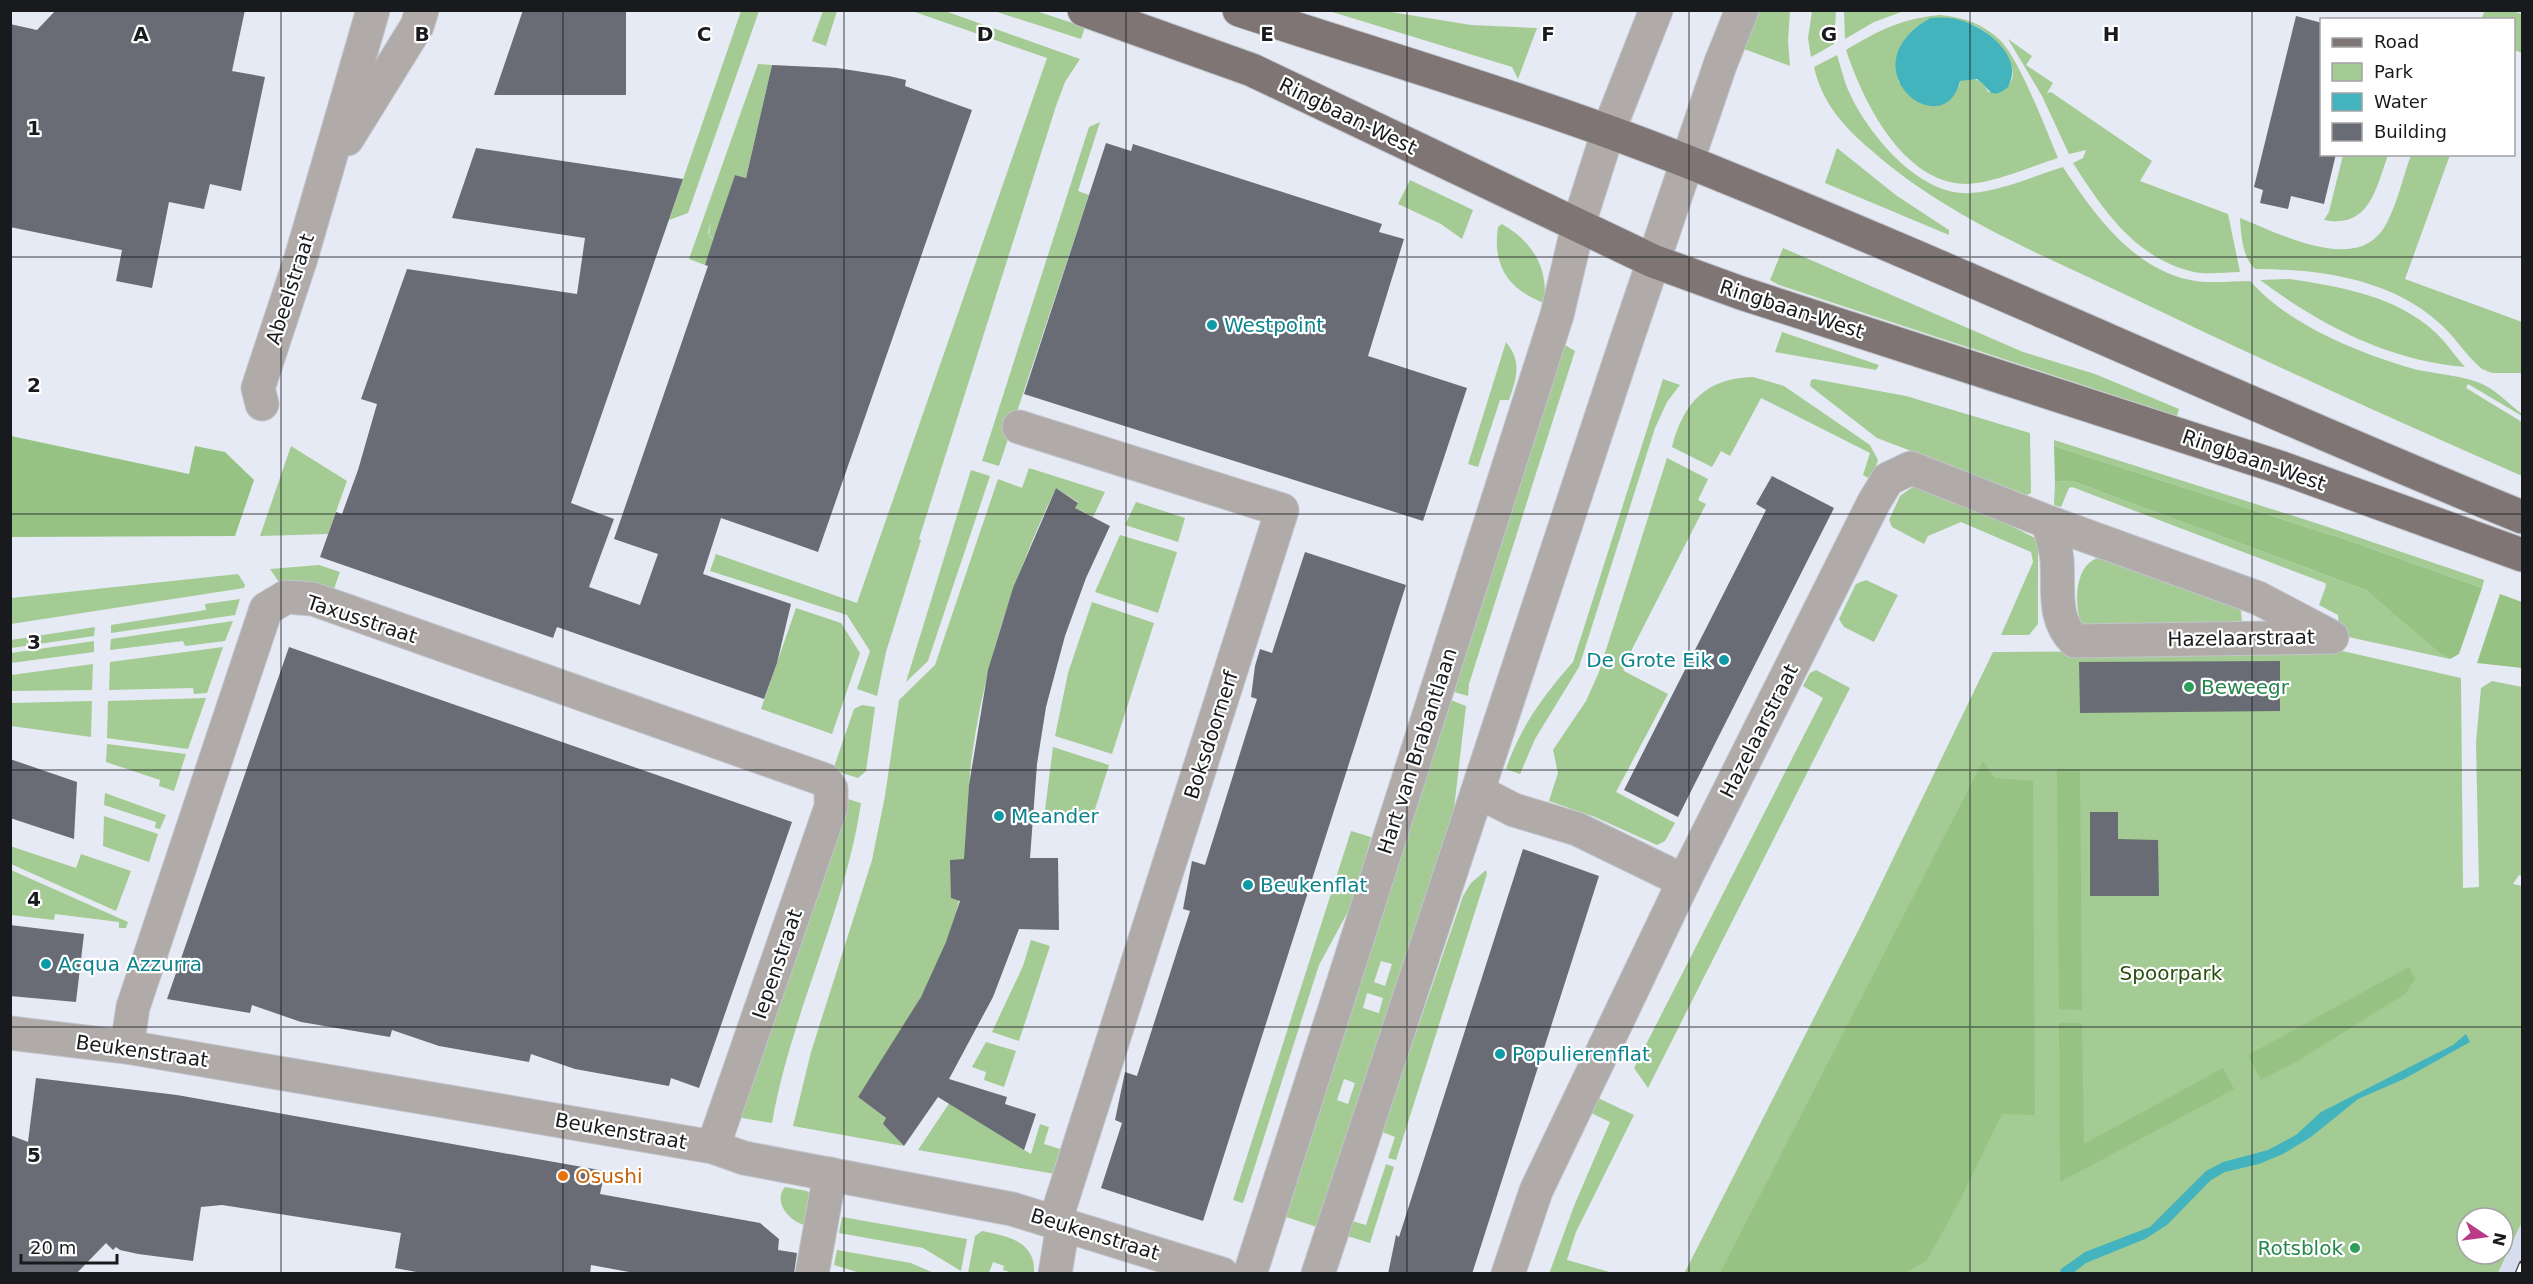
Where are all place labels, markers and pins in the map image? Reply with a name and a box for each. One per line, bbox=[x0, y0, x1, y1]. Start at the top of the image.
place label: Westpoint bbox=[1224, 313, 1324, 337]
marker: Westpoint bbox=[1205, 318, 1219, 332]
place label: De Grote Eik bbox=[1586, 648, 1712, 672]
marker: De Grote Eik bbox=[1717, 653, 1731, 667]
place label: Beweegr bbox=[2201, 675, 2290, 699]
marker: Beweegr bbox=[2182, 680, 2196, 694]
place label: Meander bbox=[1011, 804, 1099, 828]
marker: Meander bbox=[992, 809, 1006, 823]
place label: Beukenflat bbox=[1260, 873, 1367, 897]
marker: Beukenflat bbox=[1241, 878, 1255, 892]
place label: Acqua Azzurra bbox=[58, 952, 202, 976]
marker: Acqua Azzurra bbox=[39, 957, 53, 971]
place label: Populierenflat bbox=[1512, 1042, 1650, 1066]
marker: Populierenflat bbox=[1493, 1047, 1507, 1061]
place label: Osushi bbox=[575, 1164, 643, 1188]
marker: Osushi bbox=[556, 1169, 570, 1183]
place label: Rotsblok bbox=[2257, 1236, 2343, 1260]
marker: Rotsblok bbox=[2348, 1241, 2362, 1255]

